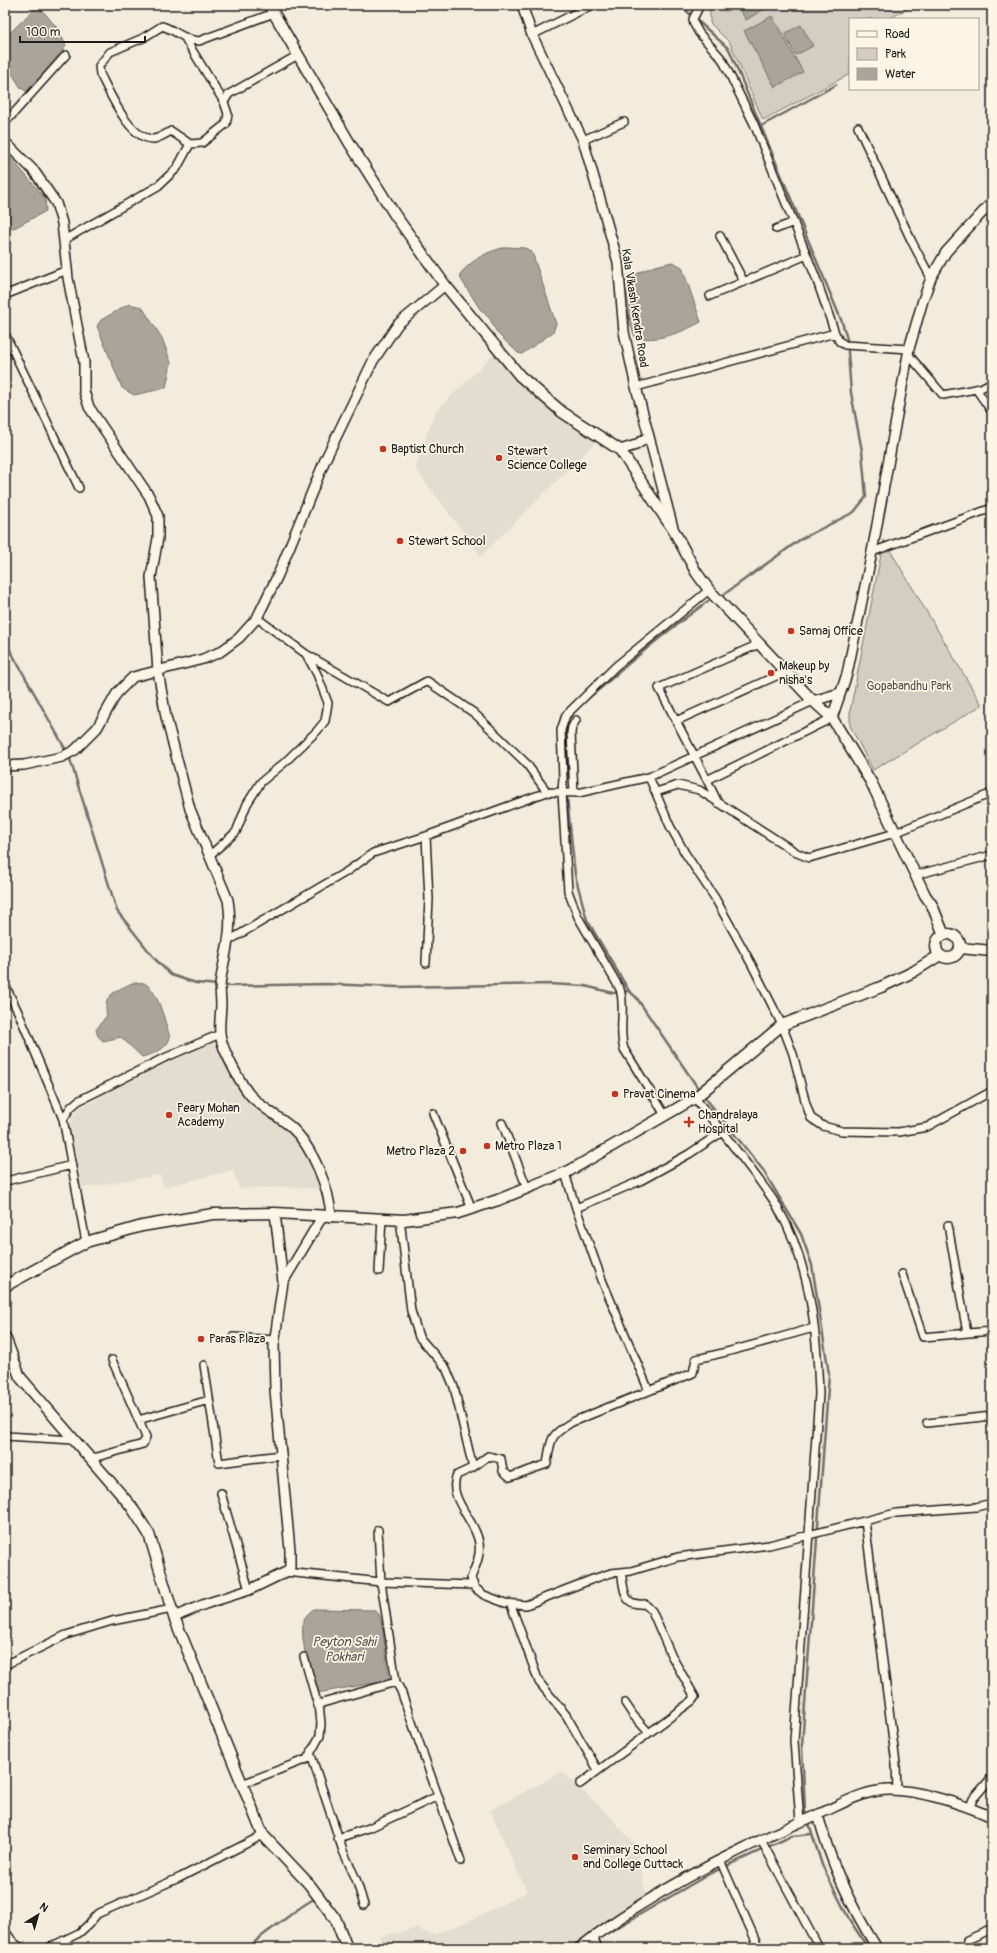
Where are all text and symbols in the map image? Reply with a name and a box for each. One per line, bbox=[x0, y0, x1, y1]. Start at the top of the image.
scale bar bbox=[20, 18, 145, 44]
legend bbox=[849, 18, 979, 90]
text: 100 m bbox=[26, 25, 61, 40]
text: Road bbox=[885, 27, 910, 42]
text: Park bbox=[885, 47, 906, 62]
text: Water bbox=[885, 67, 916, 82]
street label: Kala Vikash Kendra Road bbox=[618, 248, 651, 369]
place label: Baptist Church bbox=[391, 442, 464, 457]
marker: Baptist Church bbox=[378, 444, 388, 454]
place label: Stewart Science College bbox=[507, 444, 587, 473]
marker: Stewart Science College bbox=[494, 453, 504, 463]
place label: Stewart School bbox=[408, 534, 486, 549]
marker: Stewart School bbox=[395, 536, 405, 546]
place label: Samaj Office bbox=[799, 624, 863, 639]
marker: Samaj Office bbox=[786, 626, 796, 636]
place label: Makeup by nisha's bbox=[779, 659, 829, 688]
marker: Makeup by nisha's bbox=[766, 668, 776, 678]
park label: Gopabandhu Park bbox=[867, 679, 951, 694]
place label: Pravat Cinema bbox=[623, 1087, 696, 1102]
marker: Pravat Cinema bbox=[610, 1089, 620, 1099]
place label: Peary Mohan Academy bbox=[177, 1101, 240, 1130]
place label: Chandralaya Hospital bbox=[698, 1108, 758, 1137]
marker: Peary Mohan Academy bbox=[164, 1110, 174, 1120]
marker: Chandralaya Hospital bbox=[683, 1116, 695, 1128]
place label: Metro Plaza 1 bbox=[495, 1139, 562, 1154]
marker: Metro Plaza 1 bbox=[482, 1141, 492, 1151]
place label: Metro Plaza 2 bbox=[386, 1144, 455, 1159]
marker: Metro Plaza 2 bbox=[458, 1146, 468, 1156]
place label: Paras Plaza bbox=[209, 1332, 266, 1347]
marker: Paras Plaza bbox=[196, 1334, 206, 1344]
water label: Peyton Sahi Pokhari bbox=[312, 1634, 378, 1665]
place label: Seminary School and College Cuttack bbox=[583, 1843, 683, 1872]
marker: Seminary School and College Cuttack bbox=[570, 1852, 580, 1862]
north arrow bbox=[18, 1895, 58, 1935]
text: N bbox=[37, 1900, 51, 1915]

